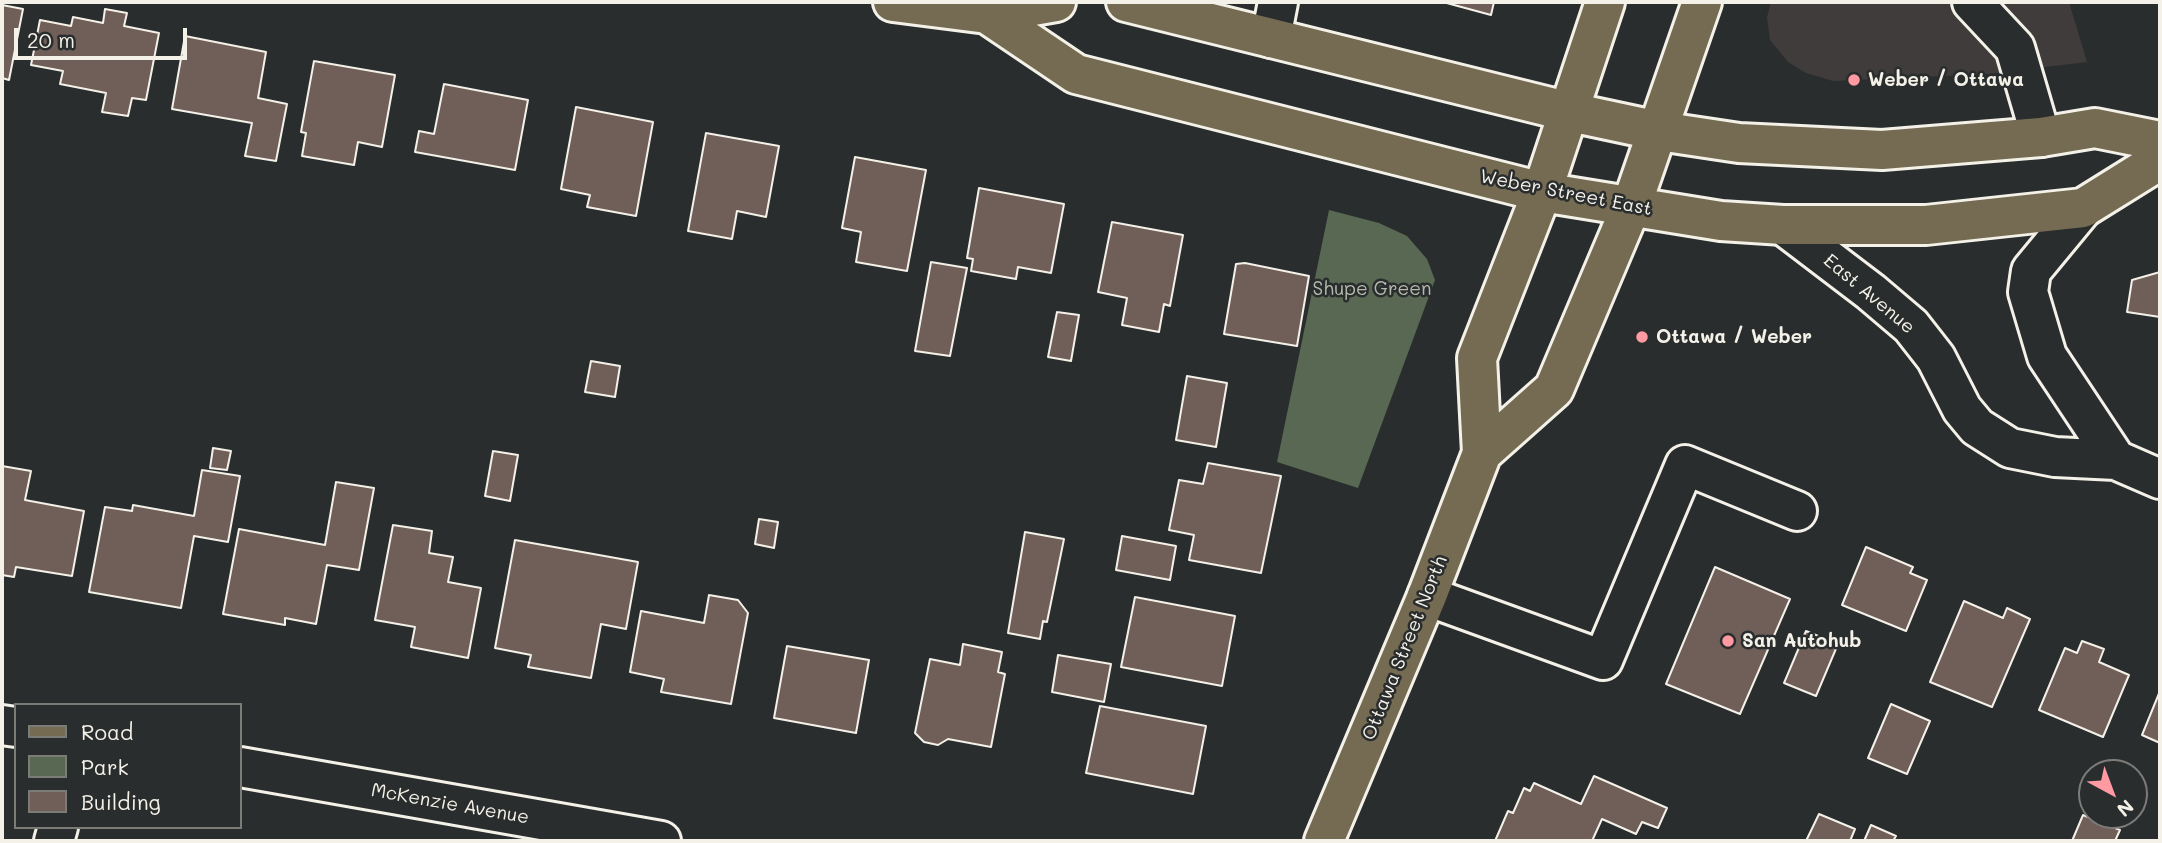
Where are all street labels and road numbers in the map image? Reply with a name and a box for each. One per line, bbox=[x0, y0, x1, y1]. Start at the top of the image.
street label: Weber Street East bbox=[1478, 165, 1654, 221]
street label: East Avenue bbox=[1819, 249, 1919, 339]
street label: Ottawa Street North bbox=[1358, 553, 1452, 743]
street label: McKenzie Avenue bbox=[369, 779, 531, 829]

